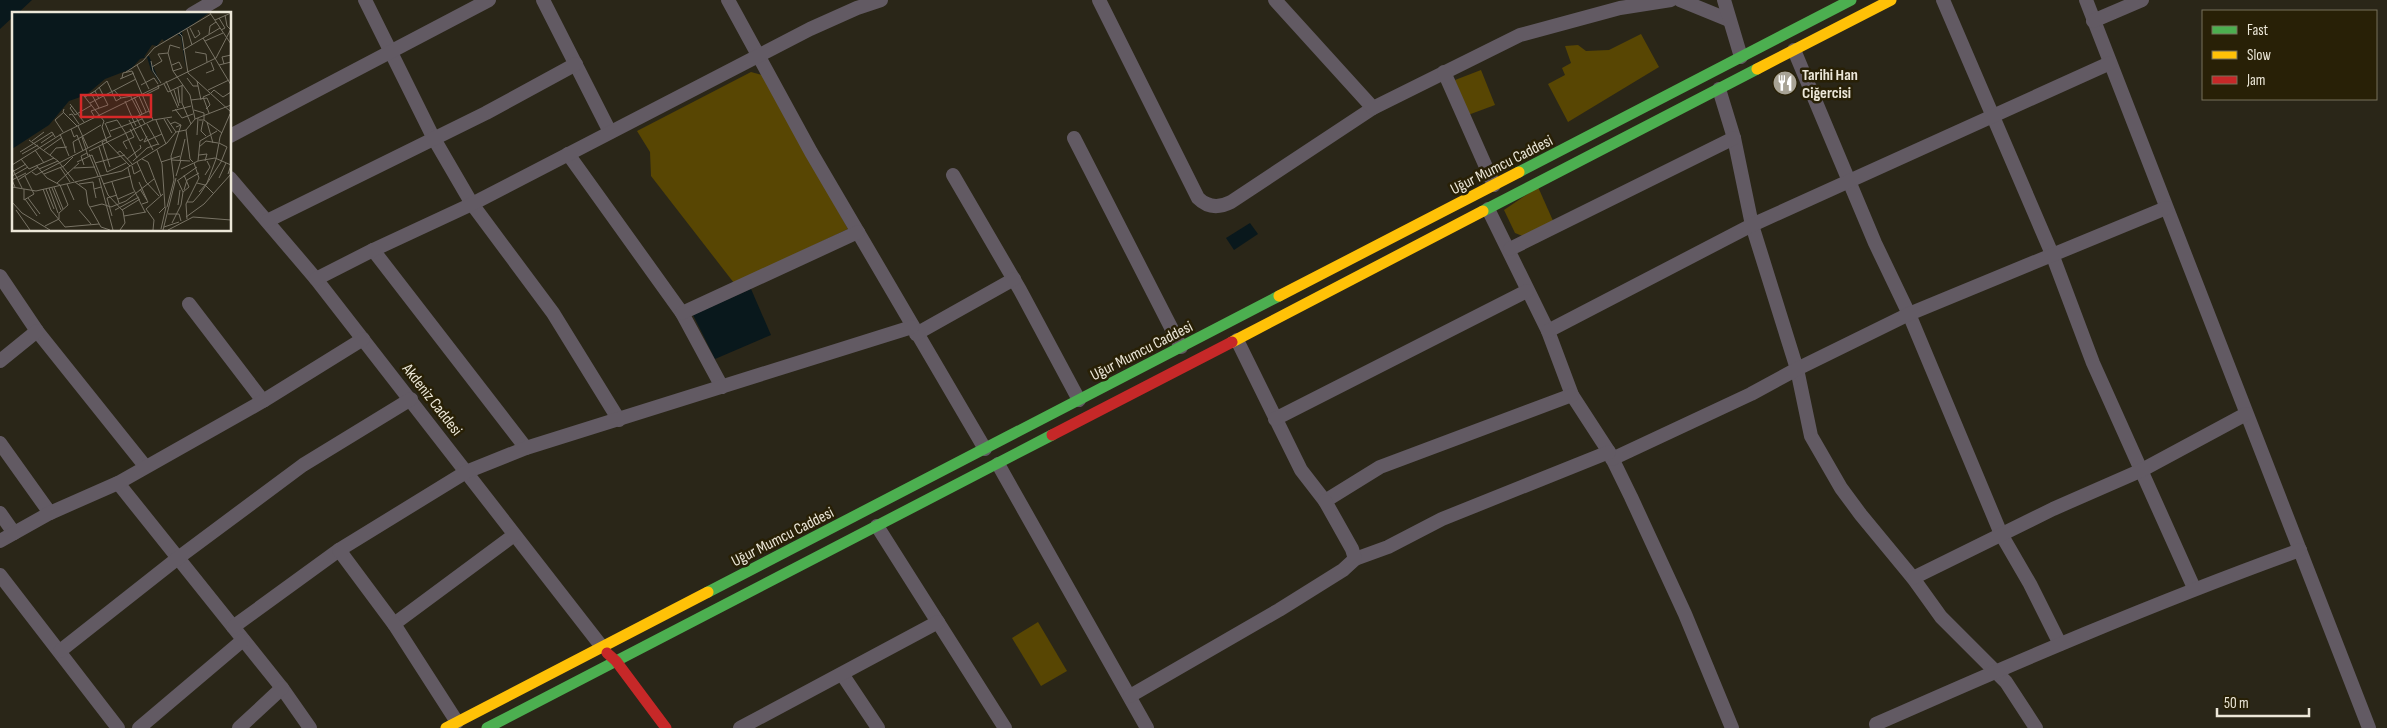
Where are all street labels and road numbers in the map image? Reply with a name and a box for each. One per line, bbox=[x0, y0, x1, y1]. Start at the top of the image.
street label: Uğur Mumcu Caddesi bbox=[1447, 131, 1556, 199]
street label: Uğur Mumcu Caddesi bbox=[1087, 317, 1196, 385]
street label: Akdeniz Caddesi bbox=[397, 359, 466, 440]
street label: Uğur Mumcu Caddesi bbox=[728, 503, 837, 571]

